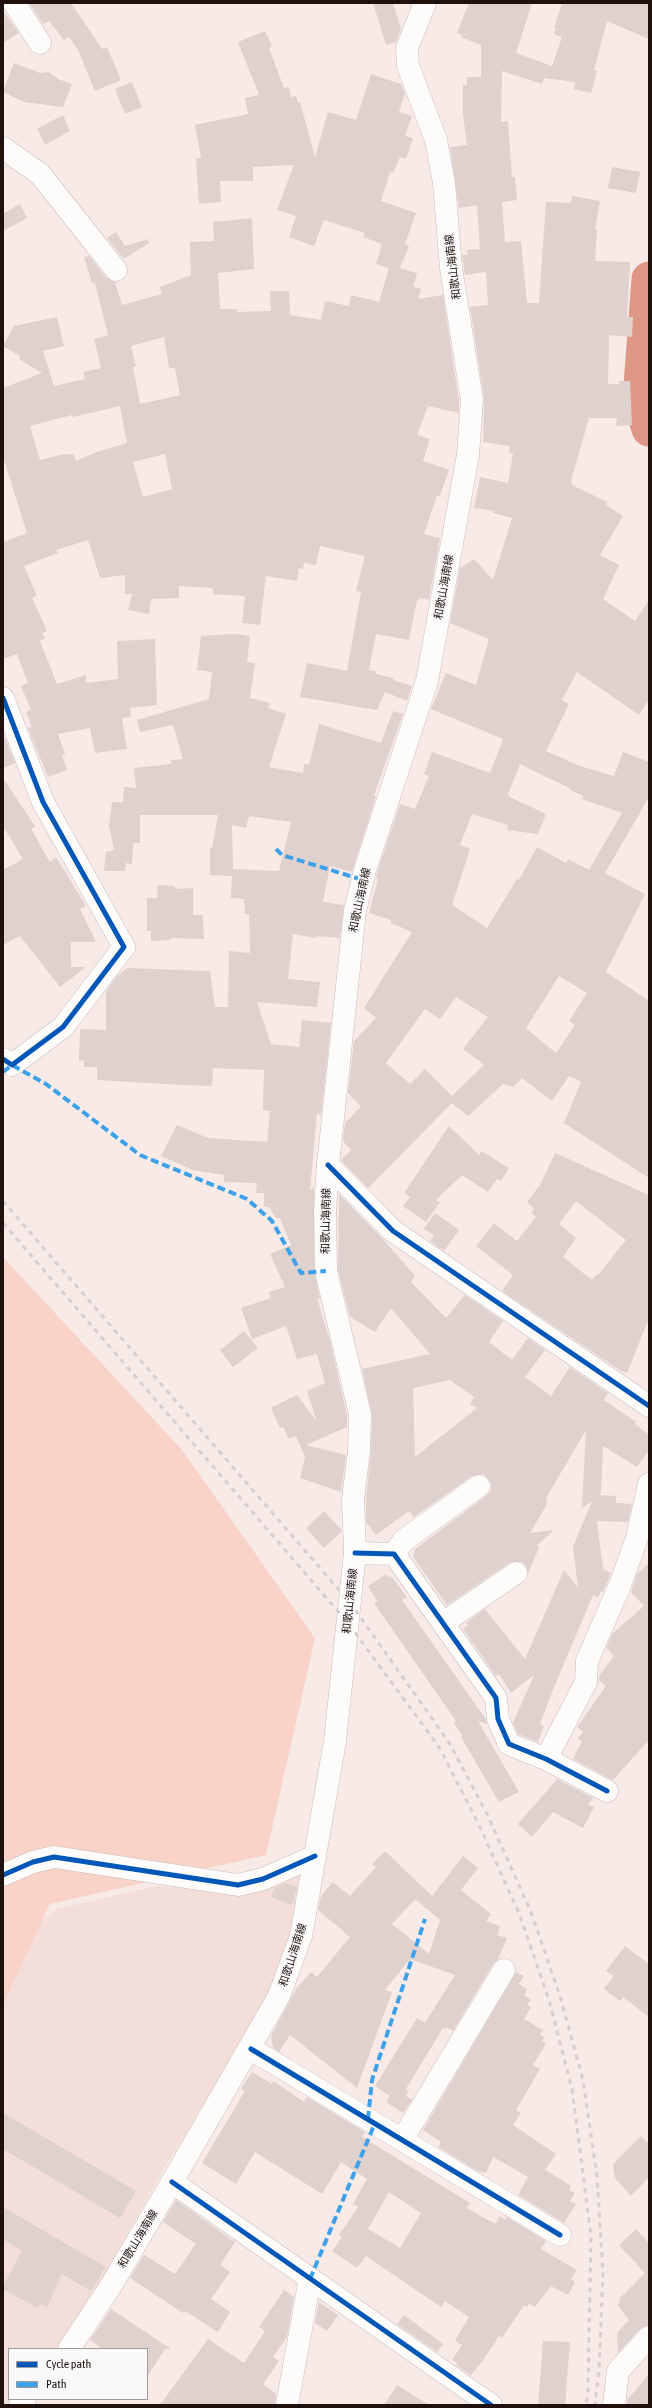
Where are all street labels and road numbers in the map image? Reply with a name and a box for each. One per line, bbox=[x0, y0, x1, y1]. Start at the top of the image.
street label: 和歌山海南線 bbox=[442, 233, 464, 301]
street label: 和歌山海南線 bbox=[432, 553, 456, 621]
street label: 和歌山海南線 bbox=[347, 866, 373, 934]
street label: 和歌山海南線 bbox=[319, 1188, 333, 1254]
street label: 和歌山海南線 bbox=[340, 1567, 360, 1635]
street label: 和歌山海南線 bbox=[277, 1922, 309, 1988]
street label: 和歌山海南線 bbox=[115, 2207, 161, 2271]

